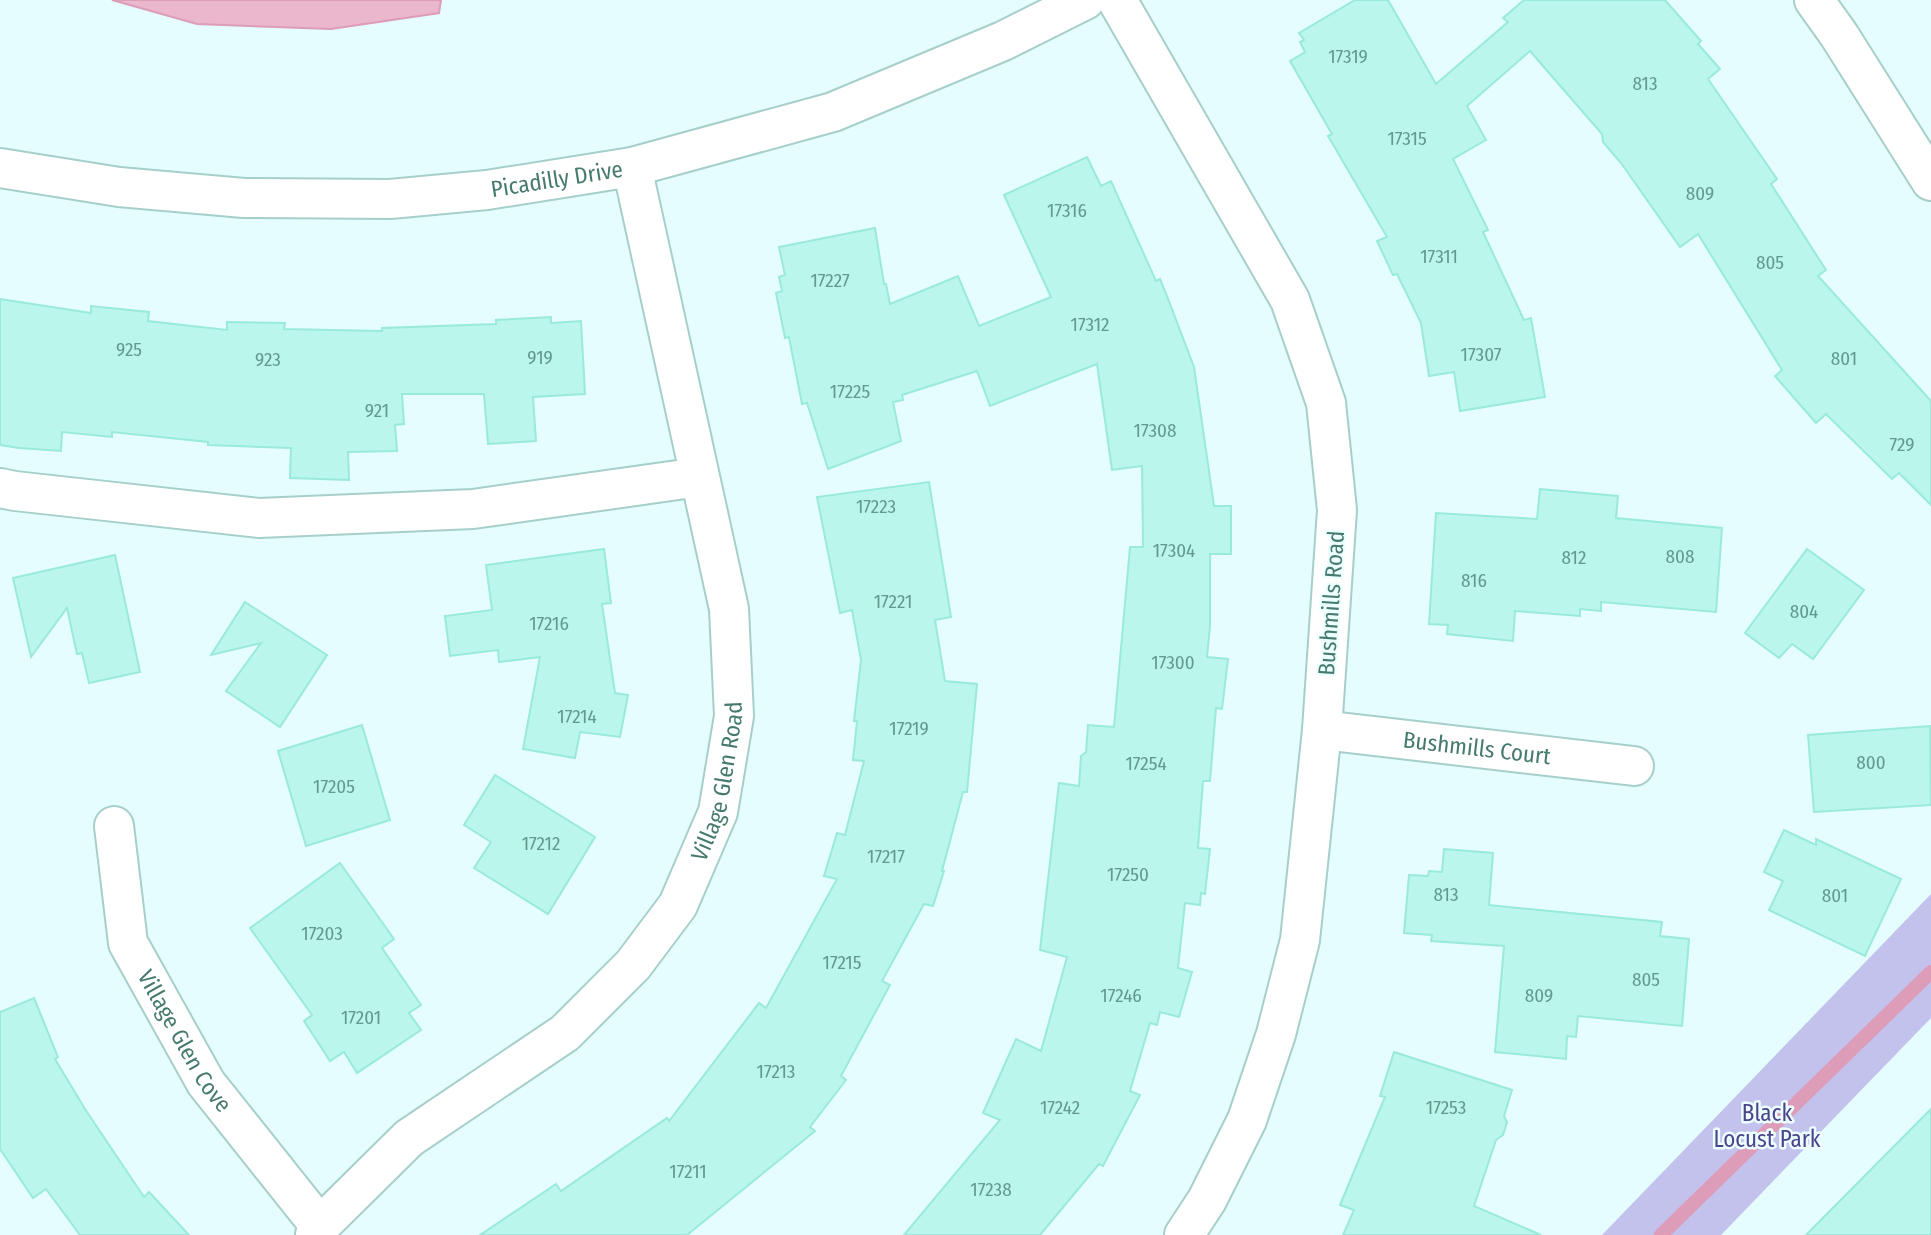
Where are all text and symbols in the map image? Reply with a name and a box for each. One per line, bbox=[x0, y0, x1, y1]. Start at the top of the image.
house number: 17319 bbox=[1328, 45, 1368, 68]
house number: 813 bbox=[1632, 72, 1658, 95]
house number: 17315 bbox=[1387, 127, 1427, 150]
street label: Picadilly Drive bbox=[489, 155, 625, 203]
house number: 809 bbox=[1686, 182, 1714, 205]
house number: 17316 bbox=[1047, 199, 1087, 222]
house number: 17311 bbox=[1420, 245, 1458, 268]
house number: 805 bbox=[1756, 251, 1784, 274]
house number: 17227 bbox=[810, 269, 850, 292]
house number: 17312 bbox=[1071, 313, 1109, 336]
house number: 925 bbox=[116, 338, 142, 361]
house number: 17307 bbox=[1461, 343, 1502, 366]
house number: 919 bbox=[527, 346, 553, 369]
house number: 801 bbox=[1831, 347, 1857, 370]
house number: 923 bbox=[255, 348, 281, 371]
house number: 17225 bbox=[830, 380, 870, 403]
house number: 921 bbox=[365, 399, 389, 422]
house number: 17308 bbox=[1134, 419, 1176, 442]
house number: 729 bbox=[1890, 433, 1914, 456]
house number: 17223 bbox=[856, 495, 896, 518]
street label: Bushmills Road bbox=[1312, 530, 1350, 676]
house number: 17304 bbox=[1153, 539, 1195, 562]
house number: 808 bbox=[1666, 545, 1694, 568]
house number: 812 bbox=[1562, 546, 1586, 569]
house number: 816 bbox=[1461, 569, 1487, 592]
house number: 17221 bbox=[874, 590, 912, 613]
house number: 804 bbox=[1790, 600, 1818, 623]
house number: 17216 bbox=[529, 612, 569, 635]
house number: 17300 bbox=[1151, 651, 1195, 674]
street label: Village Glen Road bbox=[685, 701, 748, 865]
house number: 17214 bbox=[557, 705, 597, 728]
house number: 17219 bbox=[889, 717, 929, 740]
street label: Bushmills Court bbox=[1402, 725, 1553, 770]
house number: 800 bbox=[1856, 751, 1886, 774]
house number: 17254 bbox=[1125, 752, 1167, 775]
house number: 17205 bbox=[313, 775, 355, 798]
house number: 17212 bbox=[522, 832, 560, 855]
house number: 17217 bbox=[867, 845, 905, 868]
house number: 17250 bbox=[1107, 863, 1149, 886]
house number: 813 bbox=[1433, 883, 1459, 906]
house number: 801 bbox=[1822, 884, 1848, 907]
house number: 17203 bbox=[301, 922, 343, 945]
house number: 17215 bbox=[823, 951, 862, 974]
street label: Village Glen Cove bbox=[132, 965, 238, 1118]
house number: 805 bbox=[1632, 968, 1660, 991]
house number: 17246 bbox=[1100, 984, 1142, 1007]
house number: 809 bbox=[1525, 984, 1553, 1007]
house number: 17201 bbox=[341, 1006, 381, 1029]
house number: 17213 bbox=[757, 1060, 795, 1083]
house number: 17242 bbox=[1040, 1096, 1080, 1119]
house number: 17253 bbox=[1426, 1096, 1466, 1119]
park label: Black Locust Park bbox=[1713, 1099, 1821, 1153]
house number: 17211 bbox=[669, 1160, 707, 1183]
house number: 17238 bbox=[970, 1178, 1012, 1201]

